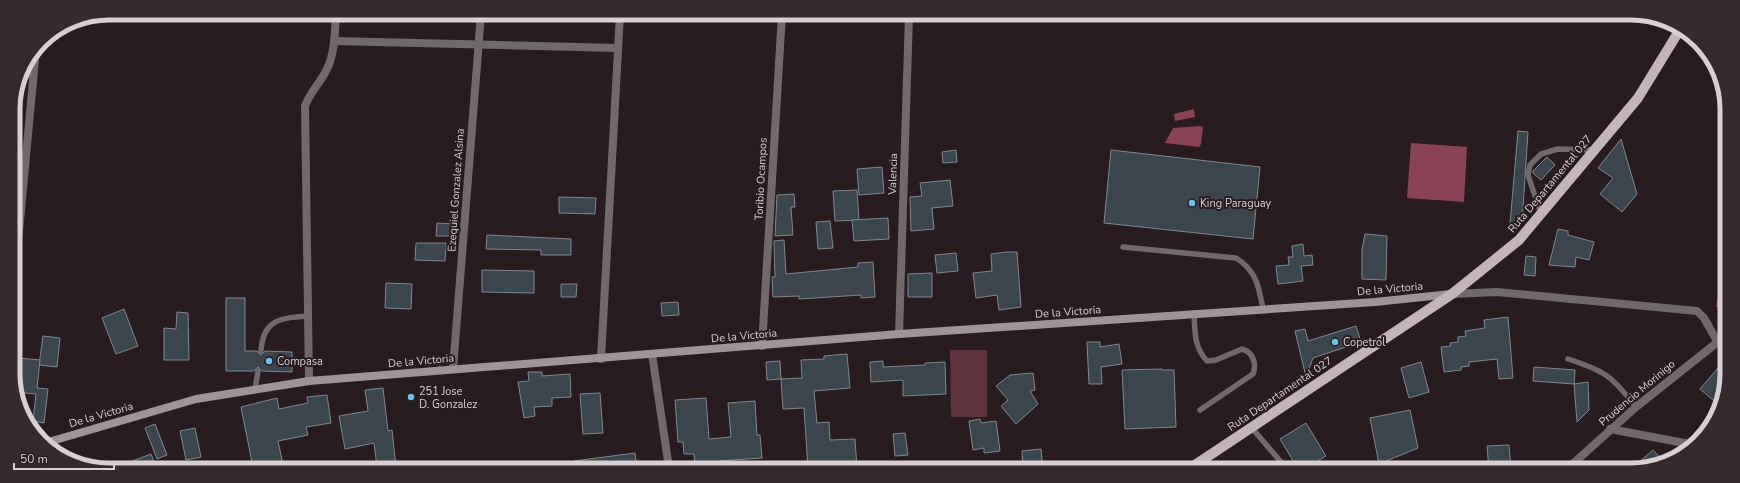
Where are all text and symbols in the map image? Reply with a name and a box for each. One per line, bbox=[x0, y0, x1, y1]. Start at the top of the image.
street label: Ezequiel Gonzalez Alsina bbox=[444, 128, 468, 252]
street label: Ruta Departamental 027 bbox=[1505, 132, 1595, 236]
street label: Toribio Ocampos bbox=[751, 137, 771, 221]
street label: Valencia bbox=[885, 153, 901, 196]
place label: King Paraguay bbox=[1200, 196, 1272, 211]
marker: King Paraguay bbox=[1187, 198, 1197, 208]
street label: De la Victoria bbox=[1356, 279, 1424, 299]
street label: De la Victoria bbox=[1034, 302, 1102, 322]
street label: De la Victoria bbox=[710, 326, 778, 346]
place label: Copetrol bbox=[1343, 335, 1386, 350]
marker: Copetrol bbox=[1330, 337, 1340, 347]
street label: De la Victoria bbox=[387, 351, 455, 371]
street label: Ruta Departamental 027 bbox=[1225, 353, 1335, 435]
place label: Compasa bbox=[277, 354, 323, 369]
marker: Compasa bbox=[264, 356, 274, 366]
street label: Prudencio Morinigo bbox=[1596, 357, 1678, 429]
place label: 251 Jose D. Gonzalez bbox=[419, 384, 477, 412]
marker: 251 Jose D. Gonzalez bbox=[406, 392, 416, 402]
street label: De la Victoria bbox=[67, 399, 135, 431]
scale bar bbox=[14, 445, 114, 471]
text: 50 m bbox=[20, 451, 48, 467]

